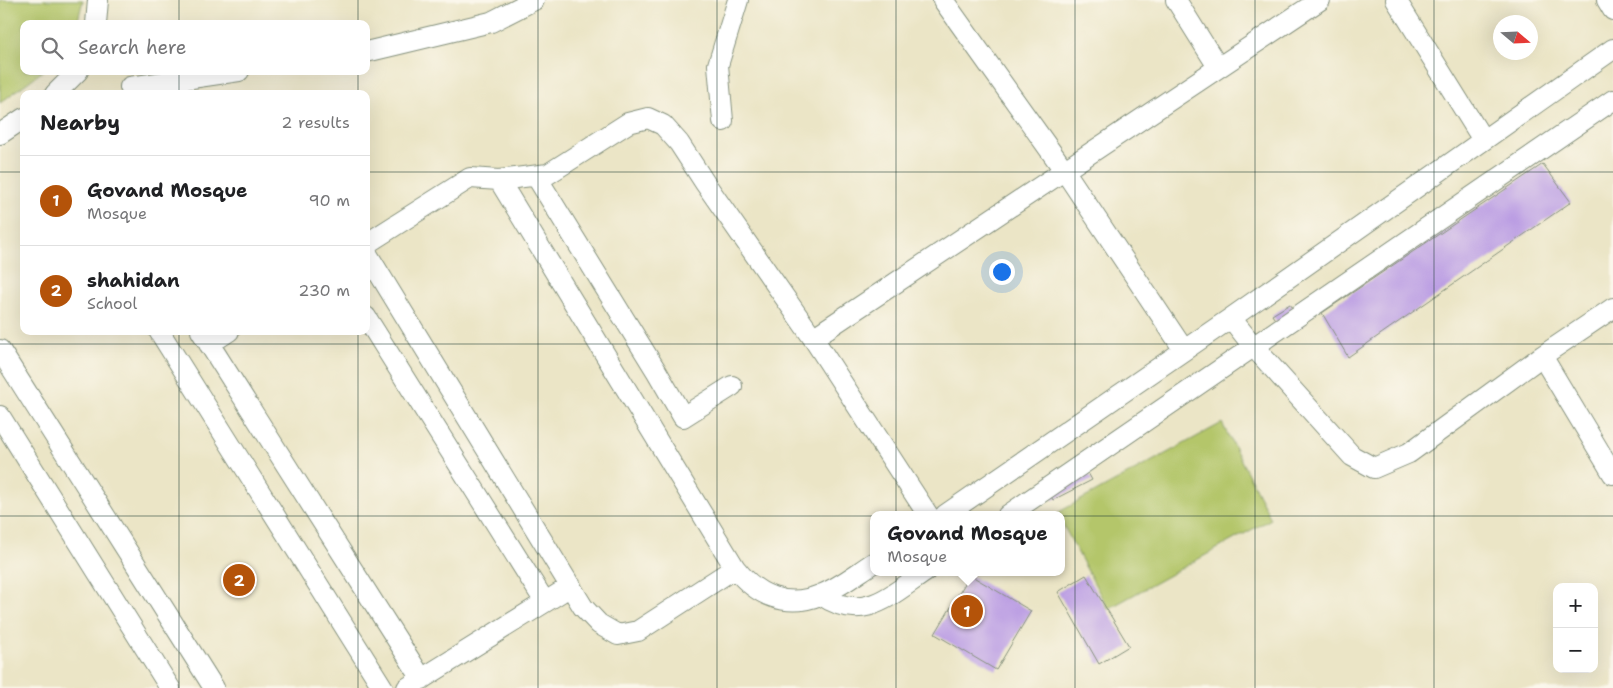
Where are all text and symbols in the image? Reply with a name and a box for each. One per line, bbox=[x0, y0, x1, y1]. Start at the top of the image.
north arrow bbox=[1493, 15, 1538, 60]
search box bbox=[20, 20, 370, 75]
icon: search bbox=[38, 34, 66, 62]
text: Search here bbox=[78, 35, 187, 60]
text: Nearby bbox=[40, 109, 120, 137]
text: 2 results bbox=[281, 112, 350, 133]
text: Govand Mosque bbox=[87, 178, 247, 203]
text: 1 bbox=[52, 190, 60, 211]
text: 90 m bbox=[309, 190, 350, 211]
text: Mosque bbox=[87, 203, 147, 224]
your location bbox=[989, 259, 1015, 285]
text: shahidan bbox=[87, 268, 180, 293]
text: 2 bbox=[50, 280, 62, 301]
text: 230 m bbox=[298, 280, 350, 301]
text: School bbox=[87, 293, 137, 314]
popup bbox=[870, 511, 1065, 576]
text: Govand Mosque bbox=[887, 521, 1048, 546]
text: Mosque bbox=[887, 546, 947, 567]
pin: 2 bbox=[223, 561, 255, 599]
map controls bbox=[1553, 583, 1598, 673]
button: + bbox=[1553, 583, 1598, 628]
pin: 1 bbox=[951, 592, 983, 630]
button: − bbox=[1553, 628, 1598, 673]

